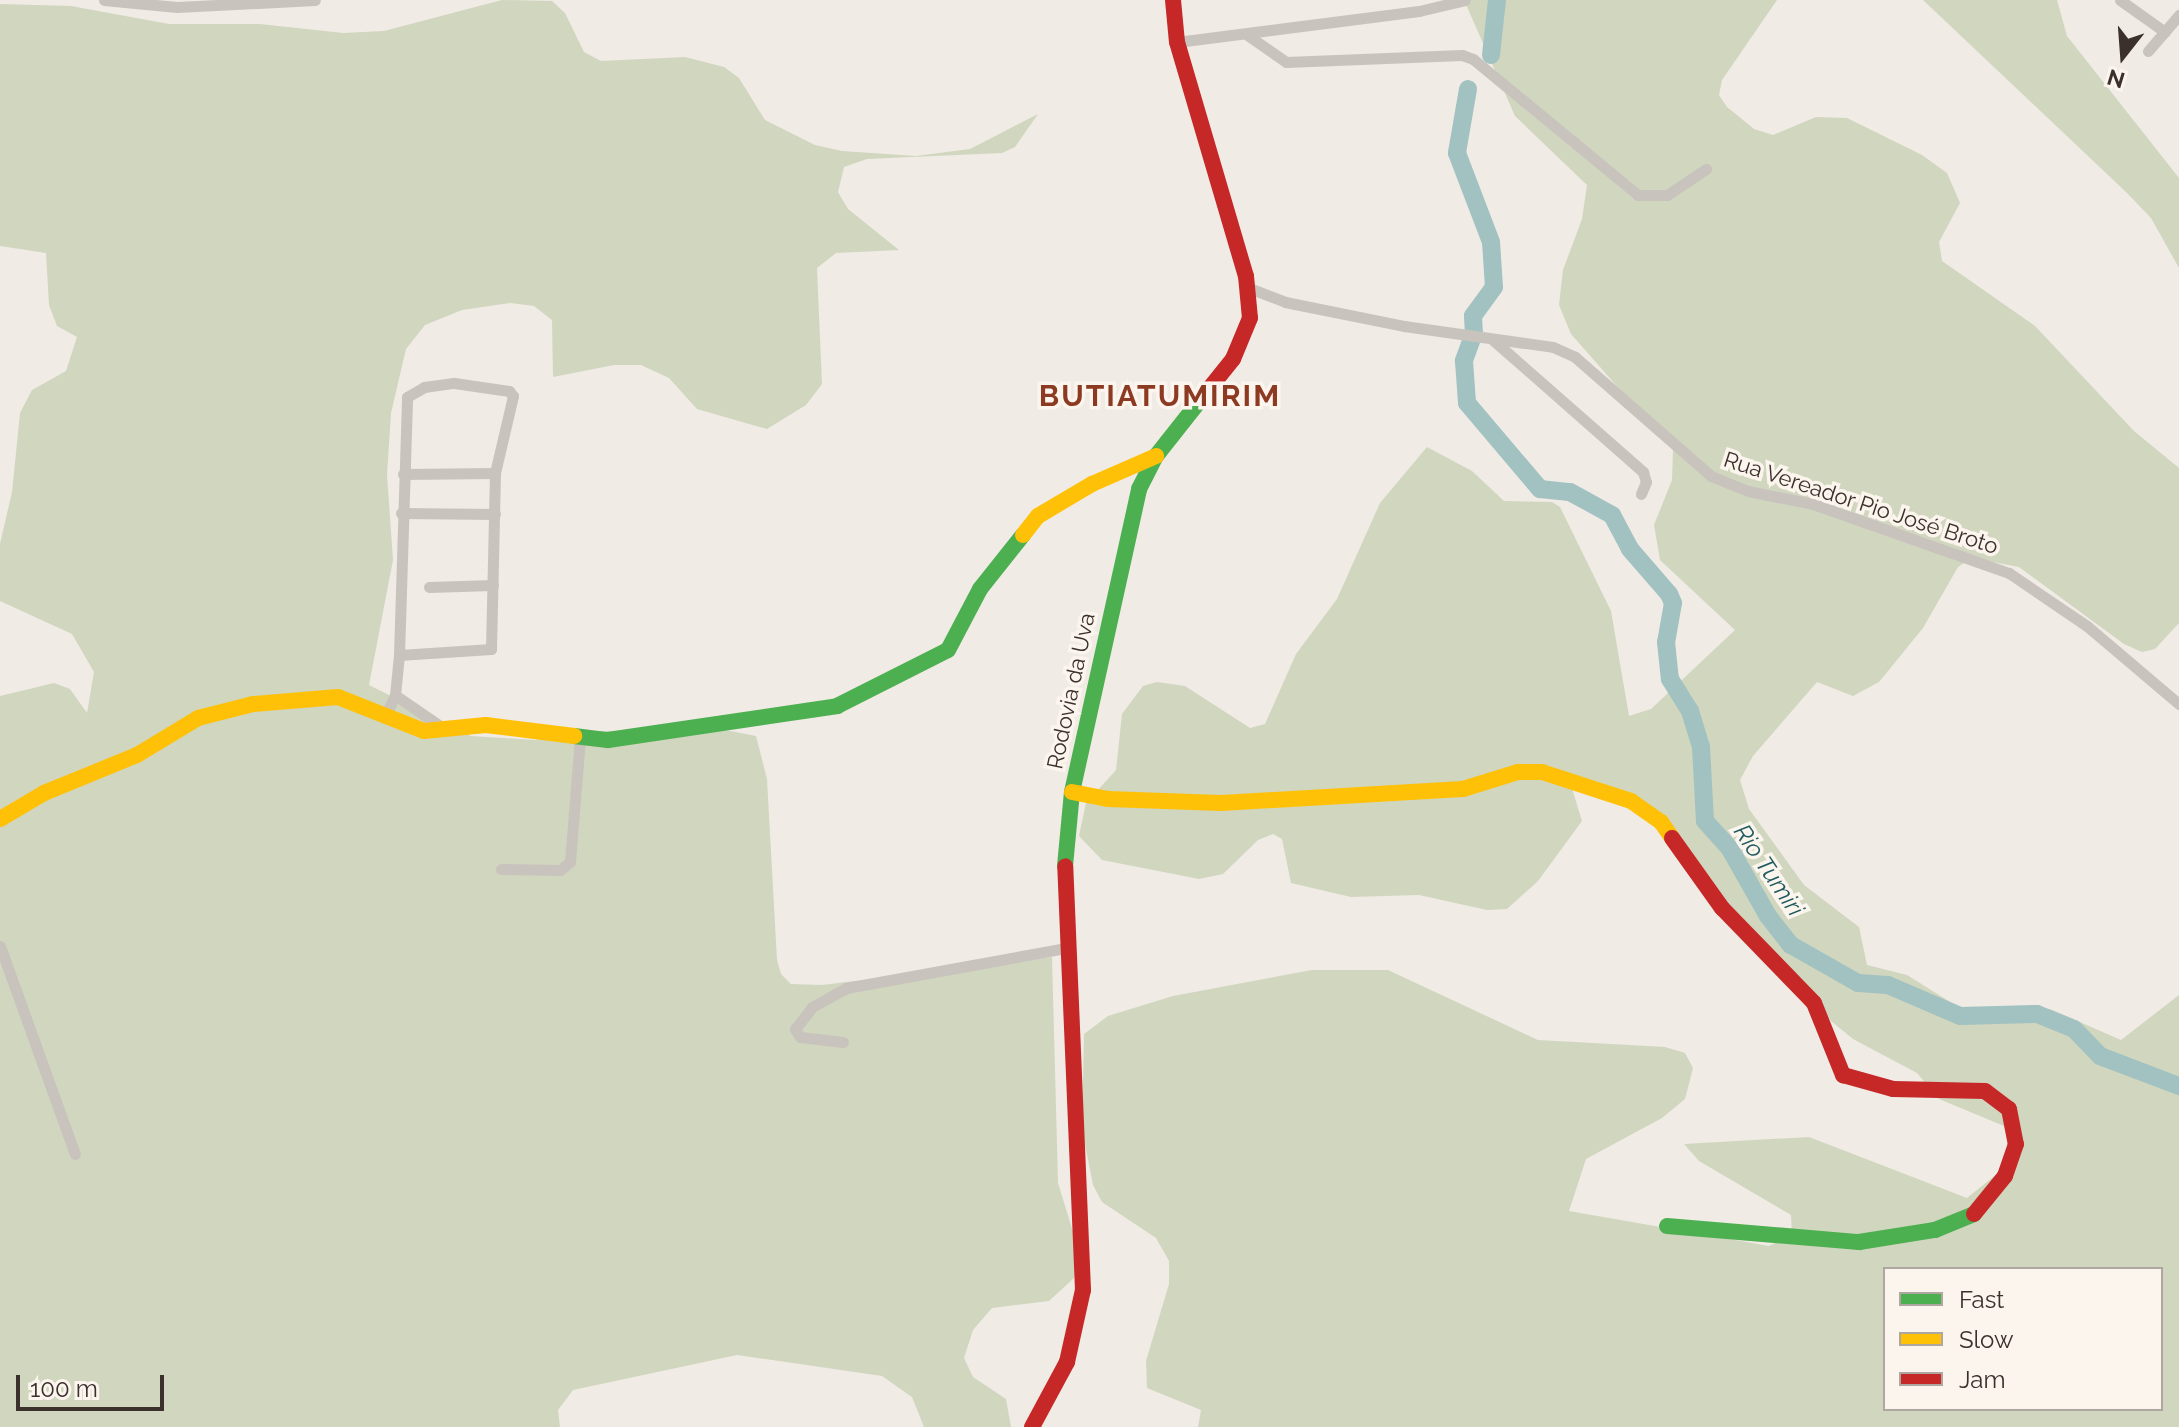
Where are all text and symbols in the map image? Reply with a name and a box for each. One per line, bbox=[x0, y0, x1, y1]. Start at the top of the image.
north arrow bbox=[2083, 16, 2163, 96]
text: N bbox=[2104, 64, 2128, 94]
district label: BUTIATUMIRIM bbox=[1039, 378, 1281, 414]
street label: Rua Vereador Pio José Broto bbox=[1720, 446, 2002, 560]
street label: Rodovia da Uva bbox=[1042, 611, 1100, 771]
water label: Rio Tumiri bbox=[1728, 818, 1810, 922]
legend bbox=[1883, 1267, 2163, 1411]
text: Fast bbox=[1959, 1285, 2004, 1314]
text: Slow bbox=[1959, 1325, 2013, 1354]
scale bar bbox=[20, 1359, 168, 1409]
text: Jam bbox=[1959, 1365, 2005, 1394]
text: 100 m bbox=[30, 1374, 98, 1403]

